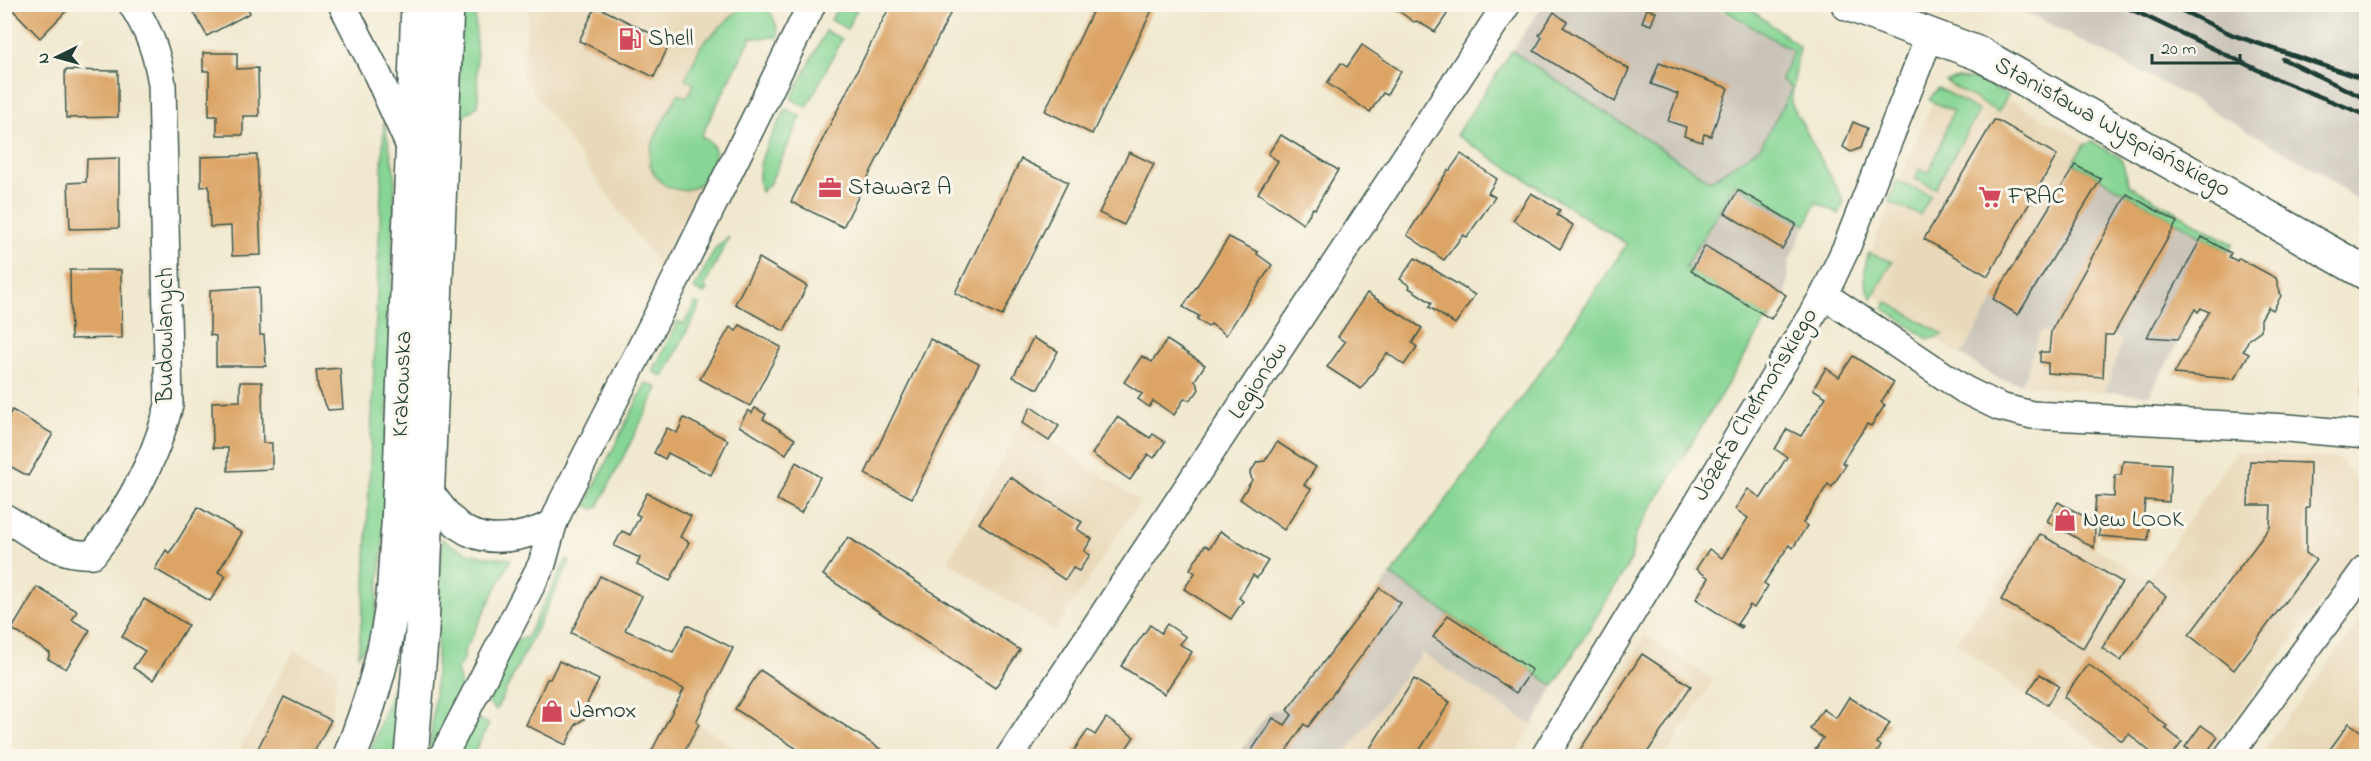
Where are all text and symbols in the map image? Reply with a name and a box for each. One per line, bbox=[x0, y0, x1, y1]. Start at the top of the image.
place label: Shell bbox=[648, 22, 694, 57]
fuel station icon: Shell bbox=[617, 26, 643, 52]
north arrow bbox=[27, 27, 87, 87]
scale bar bbox=[2152, 27, 2240, 65]
text: 20 m bbox=[2161, 37, 2196, 63]
street label: Stanisława Wyspiańskiego bbox=[1987, 48, 2237, 208]
text: N bbox=[32, 52, 56, 65]
place label: Stawarz A bbox=[848, 171, 951, 206]
office icon: Stawarz A bbox=[817, 175, 843, 201]
place label: FRAC bbox=[2007, 180, 2065, 215]
supermarket icon: FRAC bbox=[1977, 184, 2003, 210]
street label: Budowlanych bbox=[149, 267, 185, 404]
street label: Józefa Chełmońskiego bbox=[1684, 302, 1828, 508]
street label: Krakowska bbox=[384, 330, 422, 438]
street label: Legionów bbox=[1221, 335, 1297, 427]
place label: New LOOK bbox=[2083, 503, 2184, 538]
shop icon: New LOOK bbox=[2052, 507, 2078, 533]
place label: Jamox bbox=[570, 694, 637, 729]
shop icon: Jamox bbox=[539, 698, 565, 724]

